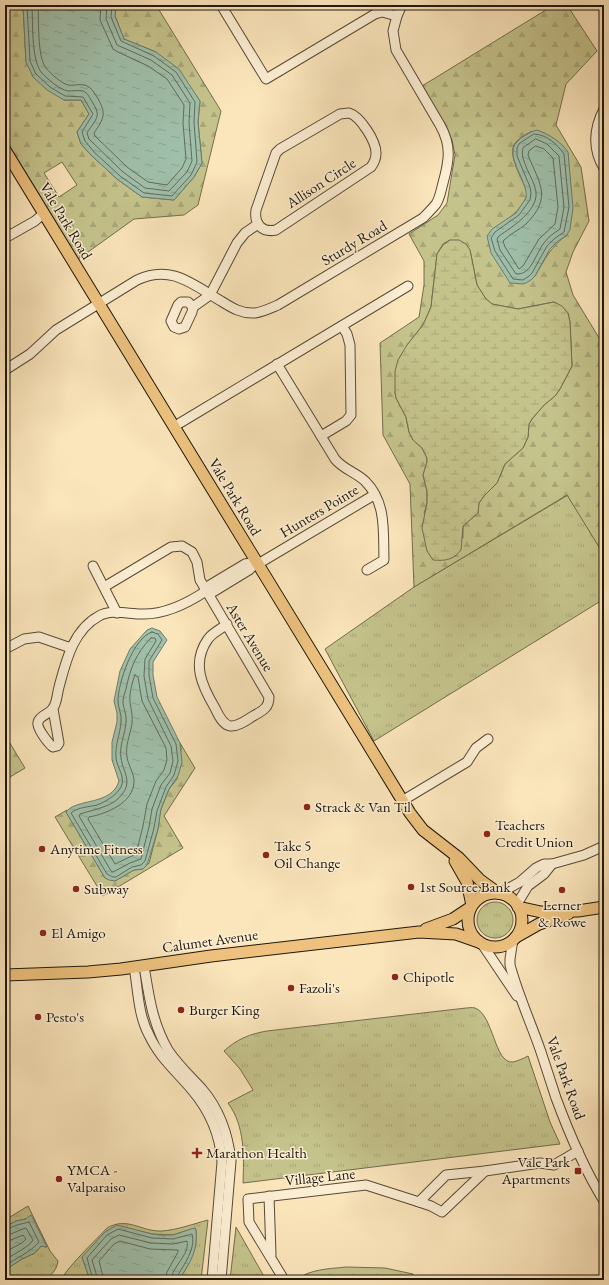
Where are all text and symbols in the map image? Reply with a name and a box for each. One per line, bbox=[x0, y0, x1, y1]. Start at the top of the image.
street label: Allison Circle bbox=[281, 153, 359, 213]
street label: Vale Park Road bbox=[36, 179, 97, 263]
street label: Sturdy Road bbox=[317, 215, 390, 270]
street label: Vale Park Road bbox=[205, 455, 266, 539]
street label: Hunters Pointe bbox=[276, 480, 362, 542]
street label: Aster Avenue bbox=[222, 598, 278, 675]
place label: Strack & Van Til bbox=[315, 797, 411, 816]
marker: Strack & Van Til bbox=[302, 802, 312, 812]
place label: Teachers Credit Union bbox=[495, 815, 573, 851]
marker: Teachers Credit Union bbox=[482, 829, 492, 839]
place label: Take 5 Oil Change bbox=[274, 836, 341, 872]
place label: Anytime Fitness bbox=[49, 839, 143, 858]
marker: Anytime Fitness bbox=[37, 844, 47, 854]
marker: Take 5 Oil Change bbox=[261, 850, 271, 860]
place label: 1st Source Bank bbox=[419, 877, 511, 896]
place label: Subway bbox=[84, 879, 129, 898]
marker: 1st Source Bank bbox=[406, 882, 416, 892]
marker: Subway bbox=[71, 884, 81, 894]
marker: Lerner & Rowe bbox=[557, 885, 567, 895]
place label: Lerner & Rowe bbox=[538, 895, 586, 931]
place label: El Amigo bbox=[51, 923, 106, 942]
street label: Calumet Avenue bbox=[161, 924, 259, 957]
marker: El Amigo bbox=[38, 928, 48, 938]
place label: Chipotle bbox=[403, 967, 455, 986]
marker: Chipotle bbox=[390, 972, 400, 982]
place label: Fazoli's bbox=[299, 978, 340, 997]
marker: Fazoli's bbox=[286, 983, 296, 993]
place label: Burger King bbox=[189, 1000, 260, 1019]
marker: Burger King bbox=[176, 1005, 186, 1015]
place label: Pesto's bbox=[46, 1007, 84, 1026]
marker: Pesto's bbox=[33, 1012, 43, 1022]
street label: Vale Park Road bbox=[543, 1034, 590, 1122]
place label: Marathon Health bbox=[206, 1143, 307, 1162]
marker: Marathon Health bbox=[191, 1147, 203, 1159]
place label: Vale Park Apartments bbox=[500, 1152, 571, 1188]
place label: YMCA - Valparaiso bbox=[67, 1160, 126, 1196]
street label: Village Lane bbox=[284, 1163, 356, 1190]
marker: Vale Park Apartments bbox=[573, 1166, 583, 1176]
marker: YMCA - Valparaiso bbox=[54, 1174, 64, 1184]

